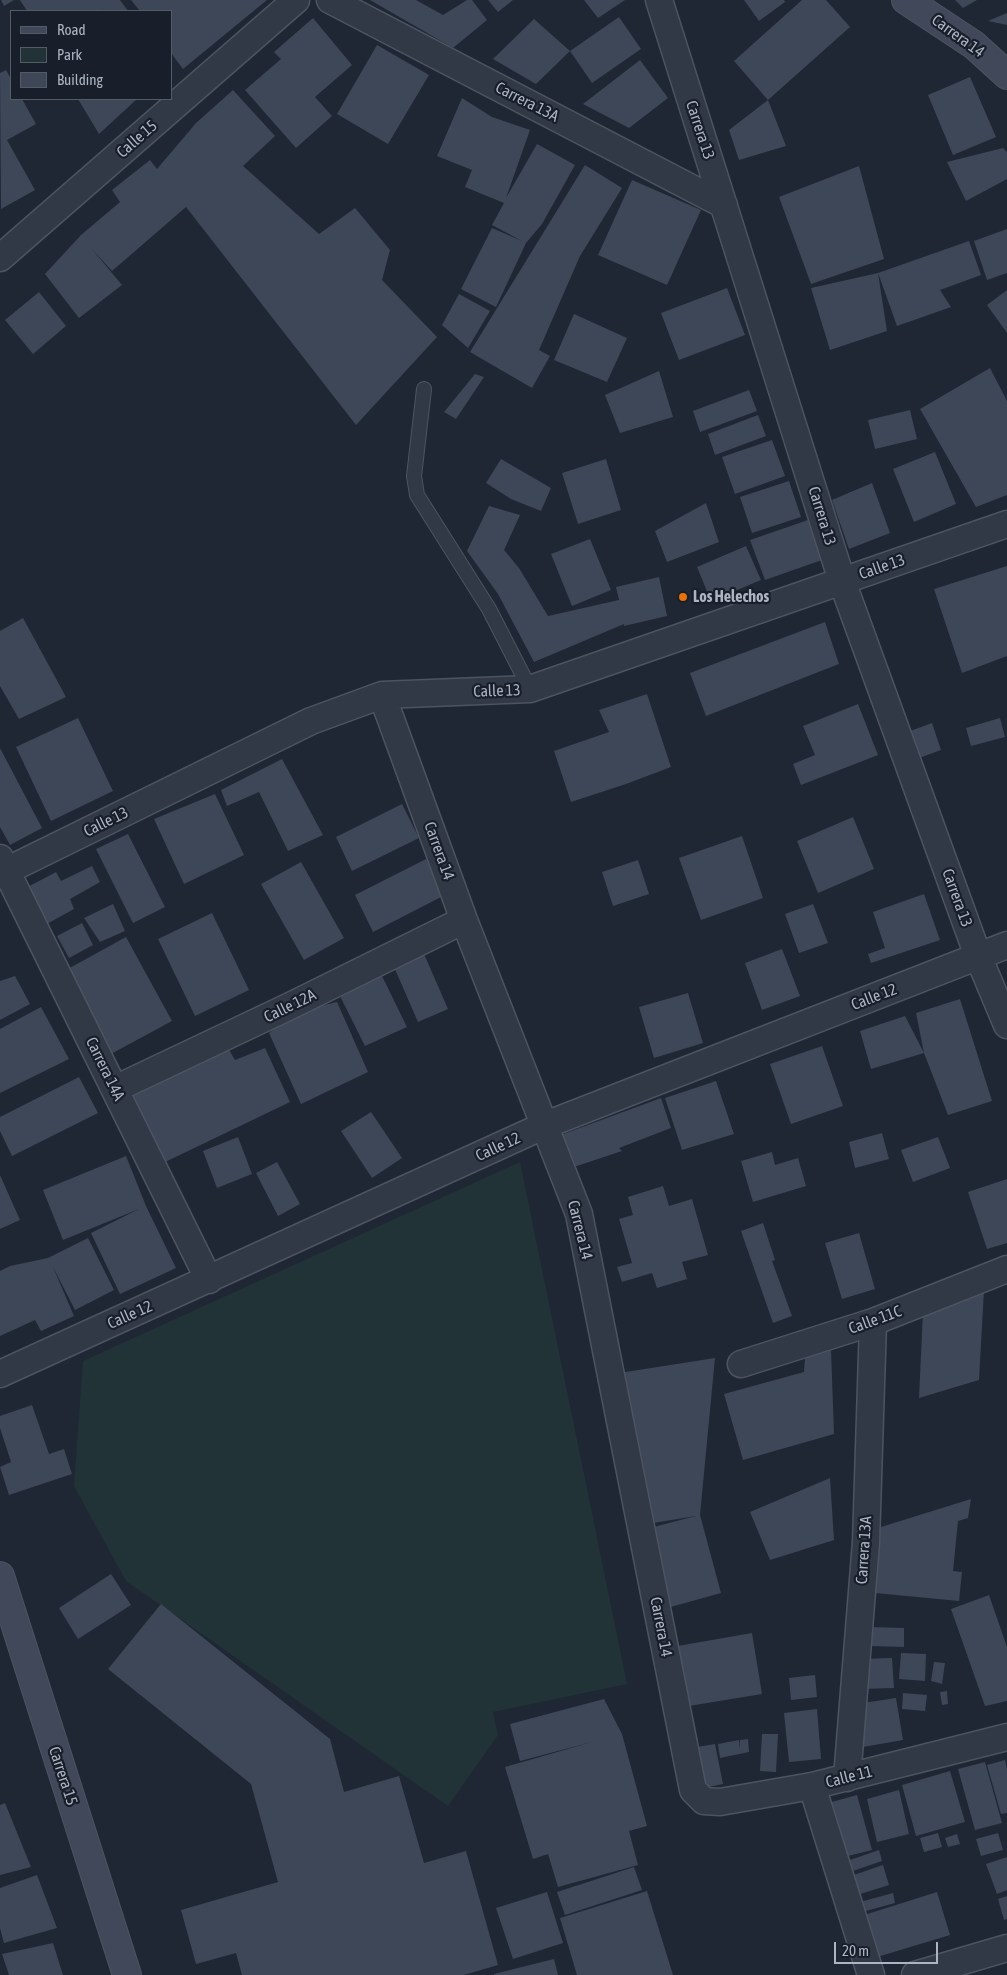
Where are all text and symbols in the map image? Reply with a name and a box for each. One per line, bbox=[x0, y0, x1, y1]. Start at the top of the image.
legend bbox=[10, 10, 172, 100]
street label: Carrera 14 bbox=[928, 10, 988, 62]
text: Road bbox=[57, 21, 86, 38]
text: Park bbox=[57, 46, 82, 63]
text: Building bbox=[57, 71, 103, 88]
street label: Carrera 13A bbox=[492, 78, 562, 126]
street label: Carrera 13 bbox=[682, 98, 718, 162]
street label: Calle 15 bbox=[113, 116, 161, 162]
street label: Carrera 13 bbox=[804, 484, 840, 548]
street label: Calle 13 bbox=[856, 550, 908, 584]
place label: Los Helechos bbox=[693, 587, 769, 607]
marker: Los Helechos bbox=[677, 591, 689, 603]
street label: Calle 13 bbox=[473, 681, 521, 701]
street label: Calle 13 bbox=[80, 803, 132, 841]
street label: Carrera 14 bbox=[420, 819, 458, 883]
street label: Carrera 13 bbox=[938, 866, 976, 930]
street label: Calle 12 bbox=[848, 980, 900, 1014]
street label: Calle 12A bbox=[261, 985, 319, 1027]
street label: Carrera 14A bbox=[81, 1034, 129, 1104]
street label: Calle 12 bbox=[472, 1128, 524, 1166]
street label: Carrera 14 bbox=[563, 1198, 597, 1262]
street label: Calle 12 bbox=[104, 1297, 156, 1333]
street label: Calle 11C bbox=[846, 1302, 904, 1338]
street label: Carrera 13A bbox=[852, 1515, 876, 1585]
street label: Carrera 14 bbox=[646, 1596, 676, 1658]
street label: Carrera 15 bbox=[45, 1744, 81, 1808]
street label: Calle 11 bbox=[824, 1762, 874, 1792]
scale bar bbox=[837, 1932, 941, 1964]
text: 20 m bbox=[842, 1942, 869, 1959]

